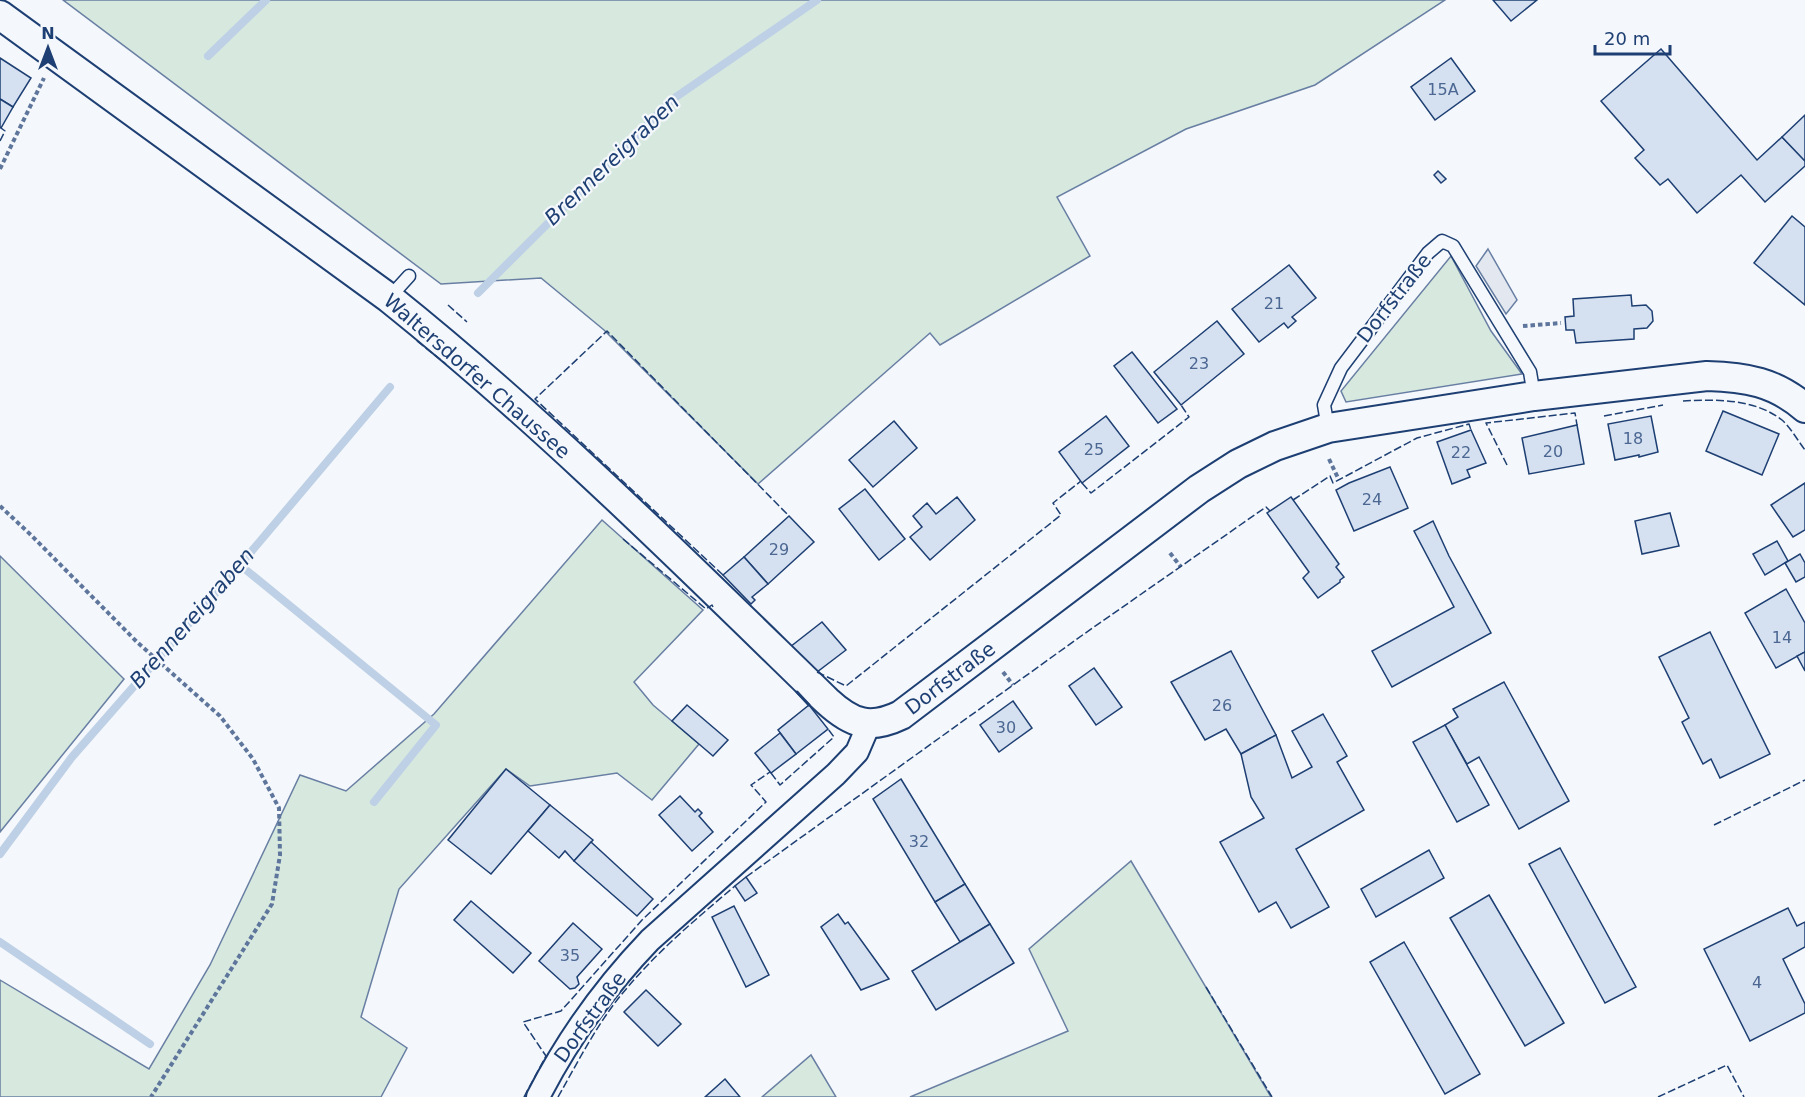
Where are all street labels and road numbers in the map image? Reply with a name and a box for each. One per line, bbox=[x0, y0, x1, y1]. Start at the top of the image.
street label: Dorfstraße bbox=[1352, 249, 1436, 347]
street label: Waltersdorfer Chaussee bbox=[379, 288, 575, 464]
street label: Dorfstraße bbox=[900, 636, 1000, 720]
street label: Dorfstraße bbox=[549, 967, 631, 1067]

